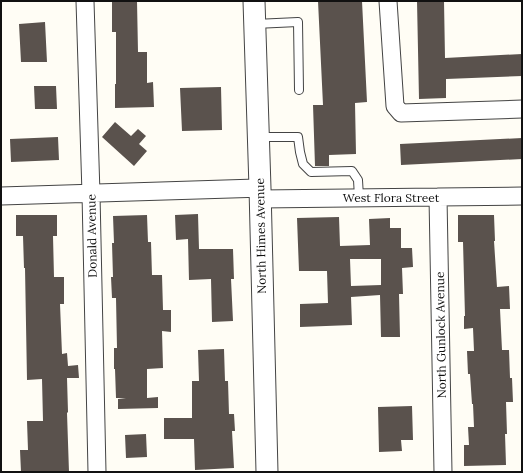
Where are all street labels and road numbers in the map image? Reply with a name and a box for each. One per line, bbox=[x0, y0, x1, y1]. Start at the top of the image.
street label: North Himes Avenue bbox=[252, 178, 269, 294]
street label: West Flora Street bbox=[343, 190, 440, 205]
street label: Donald Avenue bbox=[83, 194, 100, 278]
street label: North Gunlock Avenue bbox=[432, 271, 449, 399]

